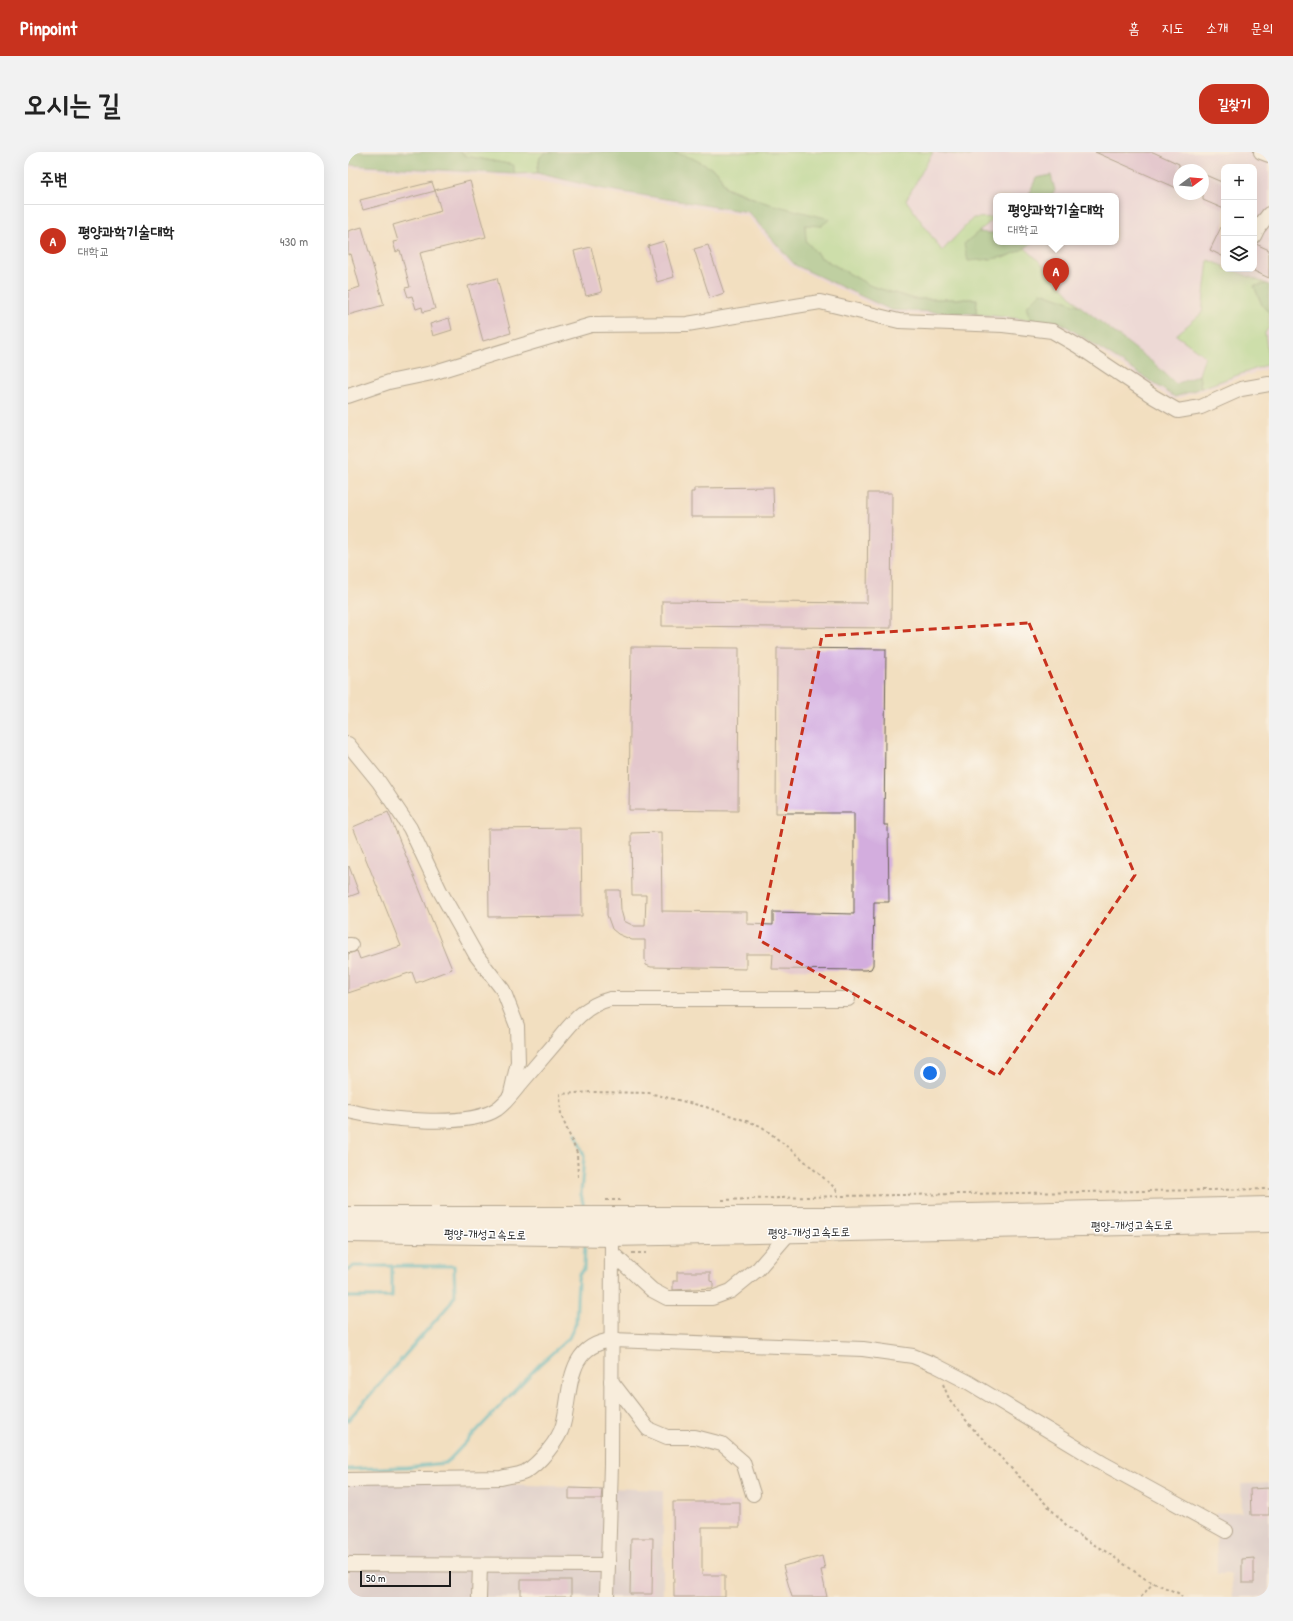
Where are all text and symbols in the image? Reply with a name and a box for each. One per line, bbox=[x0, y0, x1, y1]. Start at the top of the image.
text: Pinpoint bbox=[20, 15, 77, 41]
text: 홈 bbox=[1128, 18, 1139, 37]
text: 지도 bbox=[1161, 18, 1184, 37]
text: 소개 bbox=[1206, 18, 1228, 37]
text: 문의 bbox=[1250, 18, 1273, 37]
button: 길찾기 bbox=[1199, 84, 1269, 124]
text: 오시는 길 bbox=[24, 85, 121, 123]
north arrow bbox=[1173, 164, 1209, 200]
map controls bbox=[1221, 164, 1257, 272]
button: + bbox=[1221, 164, 1257, 200]
text: 주변 bbox=[40, 167, 67, 190]
popup bbox=[993, 193, 1119, 245]
text: 평양과학기술대학 bbox=[1008, 199, 1104, 220]
button: − bbox=[1221, 200, 1257, 236]
text: 대학교 bbox=[1008, 220, 1039, 238]
text: 평양과학기술대학 bbox=[78, 221, 175, 242]
text: A bbox=[50, 232, 56, 250]
text: 430 m bbox=[280, 232, 308, 250]
button: layers bbox=[1221, 236, 1257, 272]
text: 대학교 bbox=[78, 242, 109, 260]
pin: A bbox=[1043, 258, 1069, 291]
your location bbox=[920, 1063, 940, 1083]
street label: 평양-개성고속도로 bbox=[1091, 1216, 1173, 1234]
street label: 평양-개성고속도로 bbox=[768, 1223, 850, 1241]
street label: 평양-개성고속도로 bbox=[444, 1225, 526, 1243]
scale bar bbox=[360, 1569, 451, 1588]
text: 50 m bbox=[366, 1571, 386, 1585]

